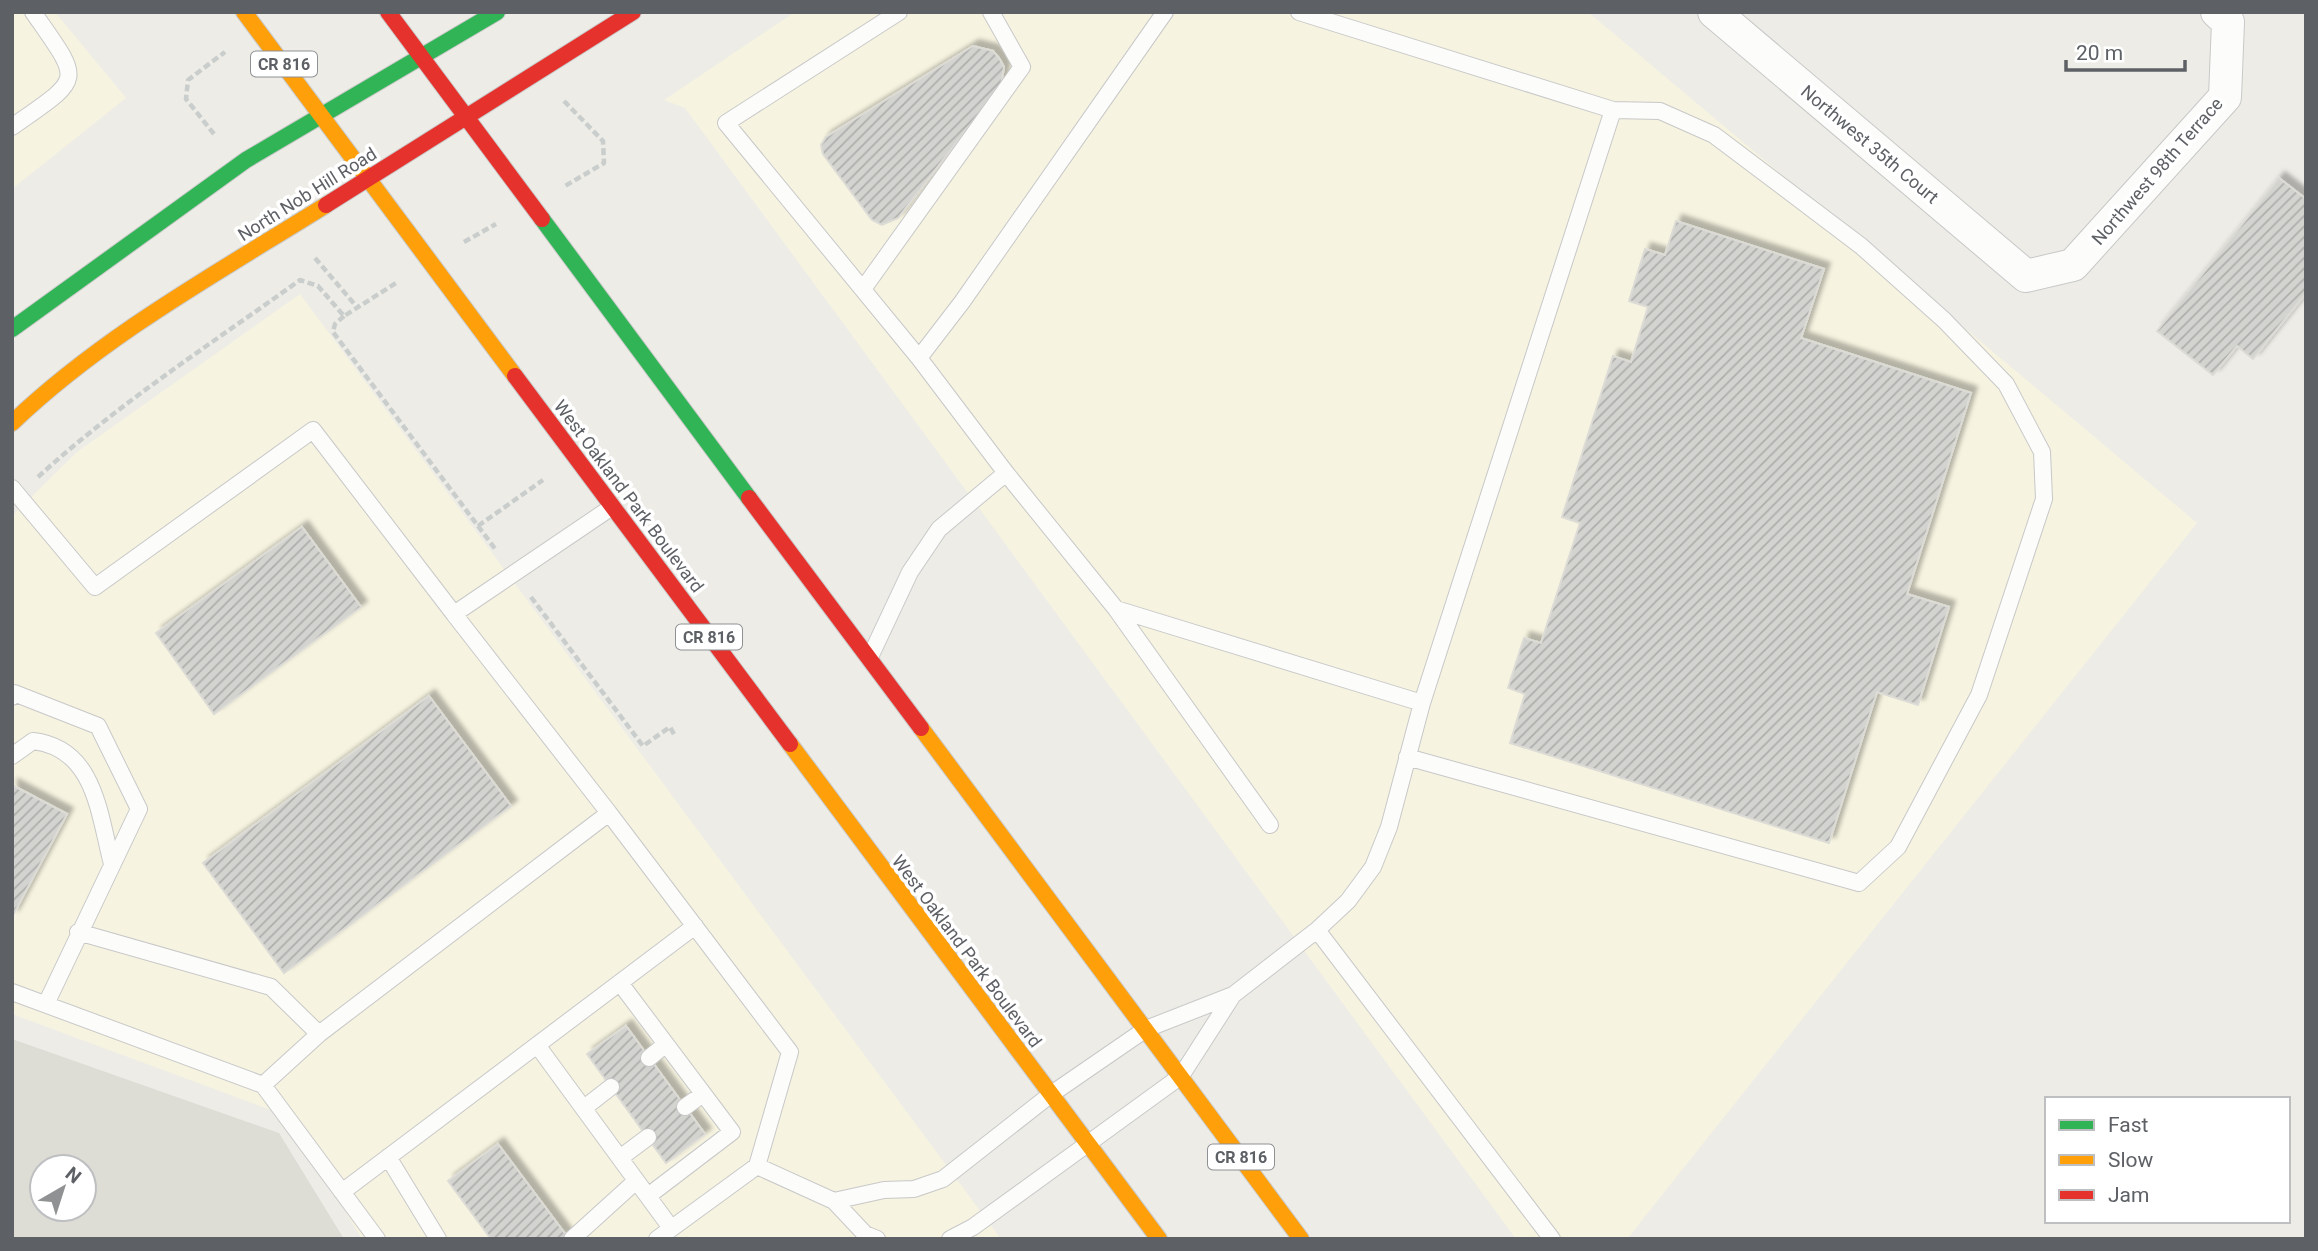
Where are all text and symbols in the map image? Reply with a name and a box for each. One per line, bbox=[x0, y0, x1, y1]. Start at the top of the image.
scale bar bbox=[2066, 28, 2185, 72]
text: 20 m bbox=[2076, 41, 2123, 65]
road number: CR 816 bbox=[251, 52, 317, 76]
street label: Northwest 35th Court bbox=[1797, 80, 1943, 208]
street label: Northwest 98th Terrace bbox=[2087, 93, 2227, 249]
street label: North Nob Hill Road bbox=[234, 143, 380, 245]
street label: West Oakland Park Boulevard bbox=[550, 396, 708, 596]
road number: CR 816 bbox=[676, 624, 742, 650]
street label: West Oakland Park Boulevard bbox=[888, 851, 1046, 1051]
legend bbox=[2045, 1097, 2290, 1223]
text: Fast bbox=[2108, 1113, 2149, 1137]
road number: CR 816 bbox=[1208, 1144, 1274, 1170]
text: Slow bbox=[2108, 1148, 2154, 1172]
north arrow bbox=[28, 1153, 98, 1223]
text: N bbox=[61, 1162, 86, 1188]
text: Jam bbox=[2108, 1183, 2149, 1207]

